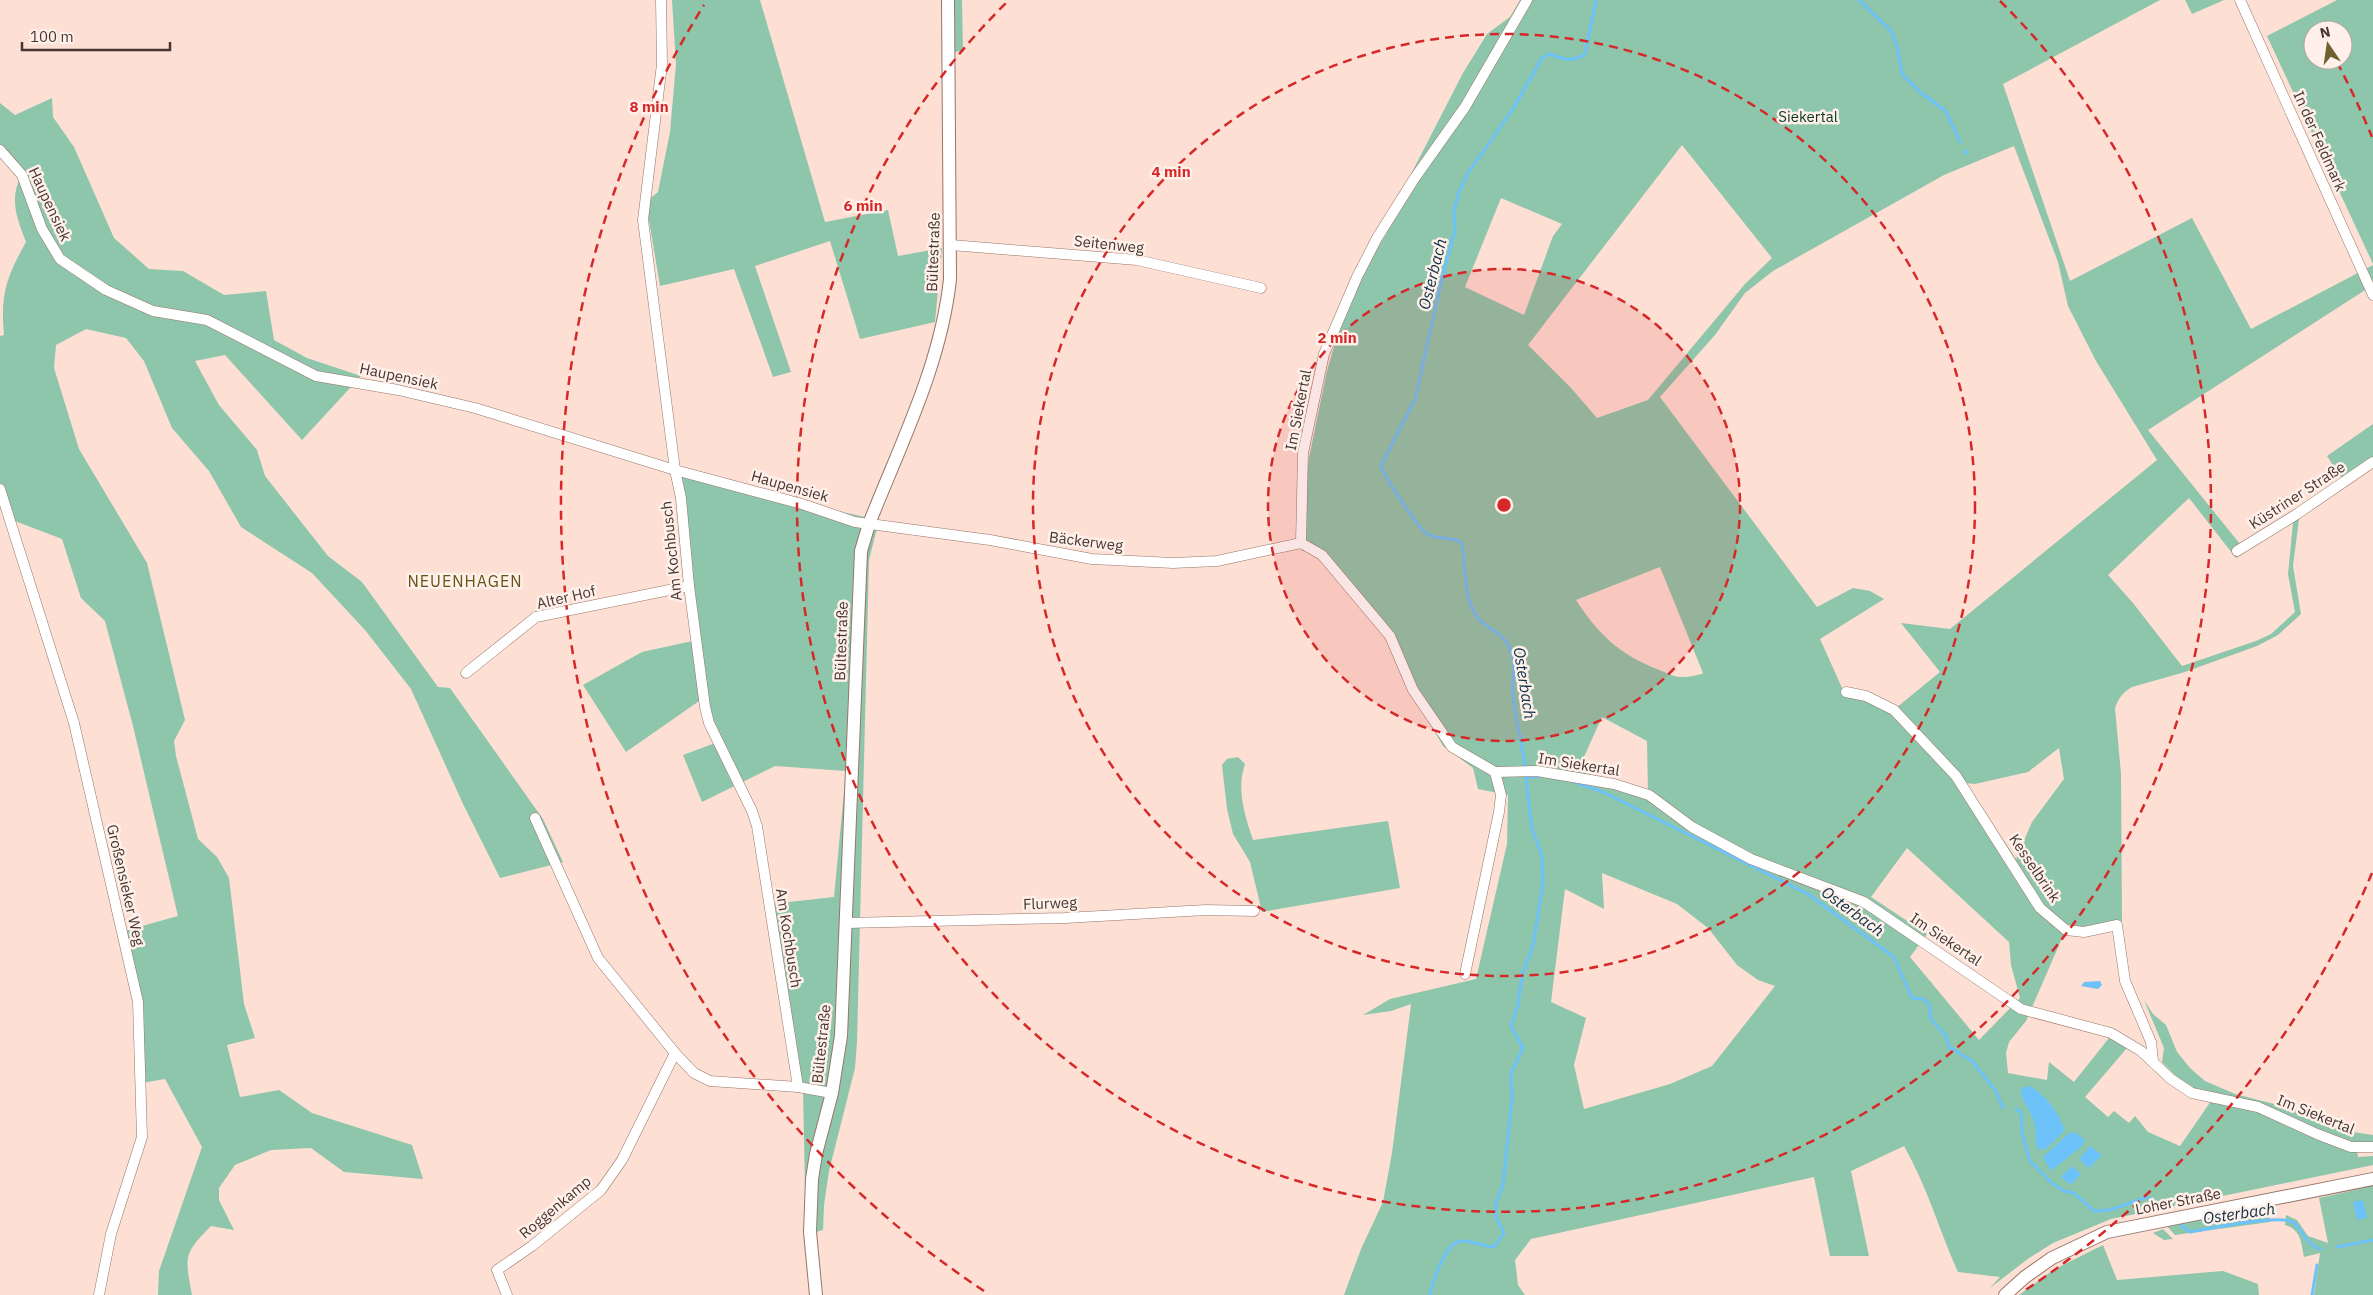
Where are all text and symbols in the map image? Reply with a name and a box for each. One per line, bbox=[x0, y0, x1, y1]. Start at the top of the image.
scale bar bbox=[22, 20, 170, 52]
north arrow bbox=[2303, 20, 2353, 70]
text: N bbox=[2318, 22, 2332, 42]
text: 100 m bbox=[30, 27, 74, 46]
street label: In der Feldmark bbox=[2289, 88, 2351, 194]
text: 8 min bbox=[629, 97, 669, 116]
park label: Siekertal bbox=[1778, 107, 1838, 126]
text: 4 min bbox=[1151, 162, 1191, 181]
street label: Haupensiek bbox=[25, 164, 76, 244]
text: 6 min bbox=[843, 196, 883, 215]
street label: Bültestraße bbox=[922, 212, 944, 292]
street label: Seitenweg bbox=[1073, 231, 1145, 257]
water label: Osterbach bbox=[1414, 236, 1450, 312]
text: 2 min bbox=[1317, 328, 1357, 347]
street label: Haupensiek bbox=[358, 358, 440, 394]
street label: Im Siekertal bbox=[1281, 368, 1315, 452]
street label: Küstriner Straße bbox=[2245, 457, 2349, 533]
street label: Haupensiek bbox=[749, 466, 831, 506]
centre of rings bbox=[1495, 496, 1513, 514]
street label: Am Kochbusch bbox=[656, 500, 686, 602]
street label: Bäckerweg bbox=[1048, 527, 1124, 555]
district label: NEUENHAGEN bbox=[407, 571, 523, 591]
street label: Alter Hof bbox=[535, 581, 597, 613]
street label: Bültestraße bbox=[830, 601, 852, 681]
water label: Osterbach bbox=[1509, 646, 1541, 720]
street label: Im Siekertal bbox=[1537, 748, 1621, 780]
street label: Großensieker Weg bbox=[103, 822, 149, 948]
street label: Kesselbrink bbox=[2005, 830, 2065, 906]
water label: Osterbach bbox=[1818, 882, 1888, 940]
street label: Am Kochbusch bbox=[772, 887, 806, 989]
street label: Flurweg bbox=[1023, 893, 1077, 913]
street label: Im Siekertal bbox=[1907, 908, 1985, 970]
street label: Bültestraße bbox=[807, 1003, 835, 1085]
street label: Im Siekertal bbox=[2274, 1090, 2358, 1138]
street label: Roggenkamp bbox=[515, 1171, 595, 1243]
street label: Loher Straße bbox=[2134, 1183, 2222, 1219]
water label: Osterbach bbox=[2202, 1198, 2276, 1228]

